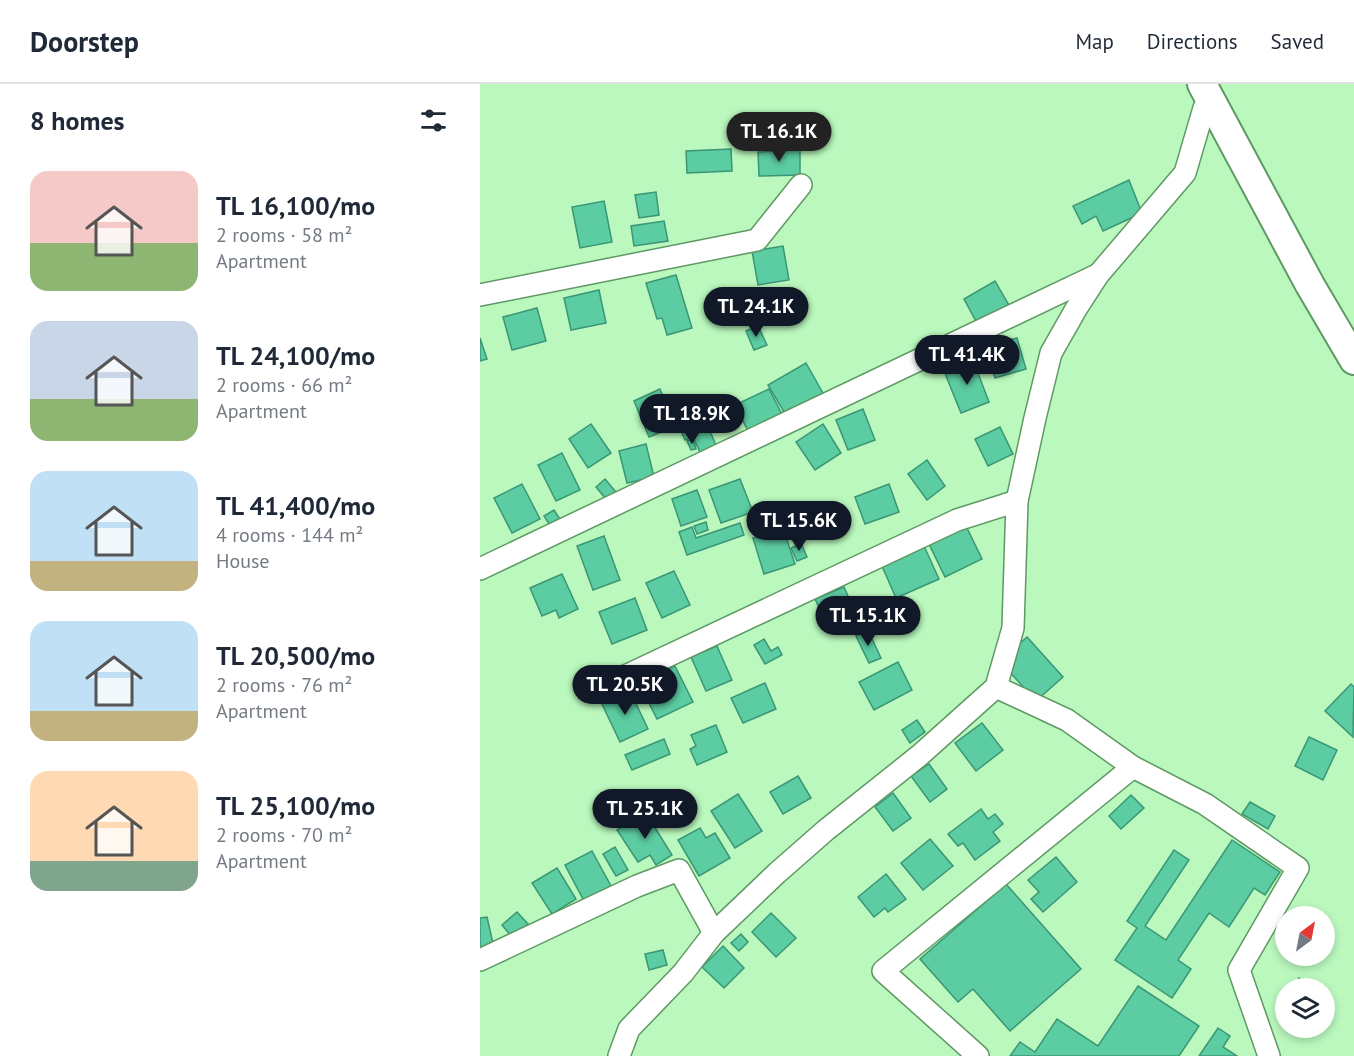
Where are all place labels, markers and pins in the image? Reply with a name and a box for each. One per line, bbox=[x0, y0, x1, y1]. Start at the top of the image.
pin: TL 16.1K bbox=[717, 112, 841, 163]
pin: TL 24.1K bbox=[694, 287, 818, 338]
pin: TL 41.4K bbox=[905, 335, 1029, 386]
pin: TL 18.9K bbox=[630, 394, 754, 445]
pin: TL 15.6K bbox=[737, 501, 861, 552]
pin: TL 15.1K bbox=[806, 596, 930, 647]
pin: TL 20.5K bbox=[563, 665, 687, 716]
pin: TL 25.1K bbox=[583, 789, 707, 840]

